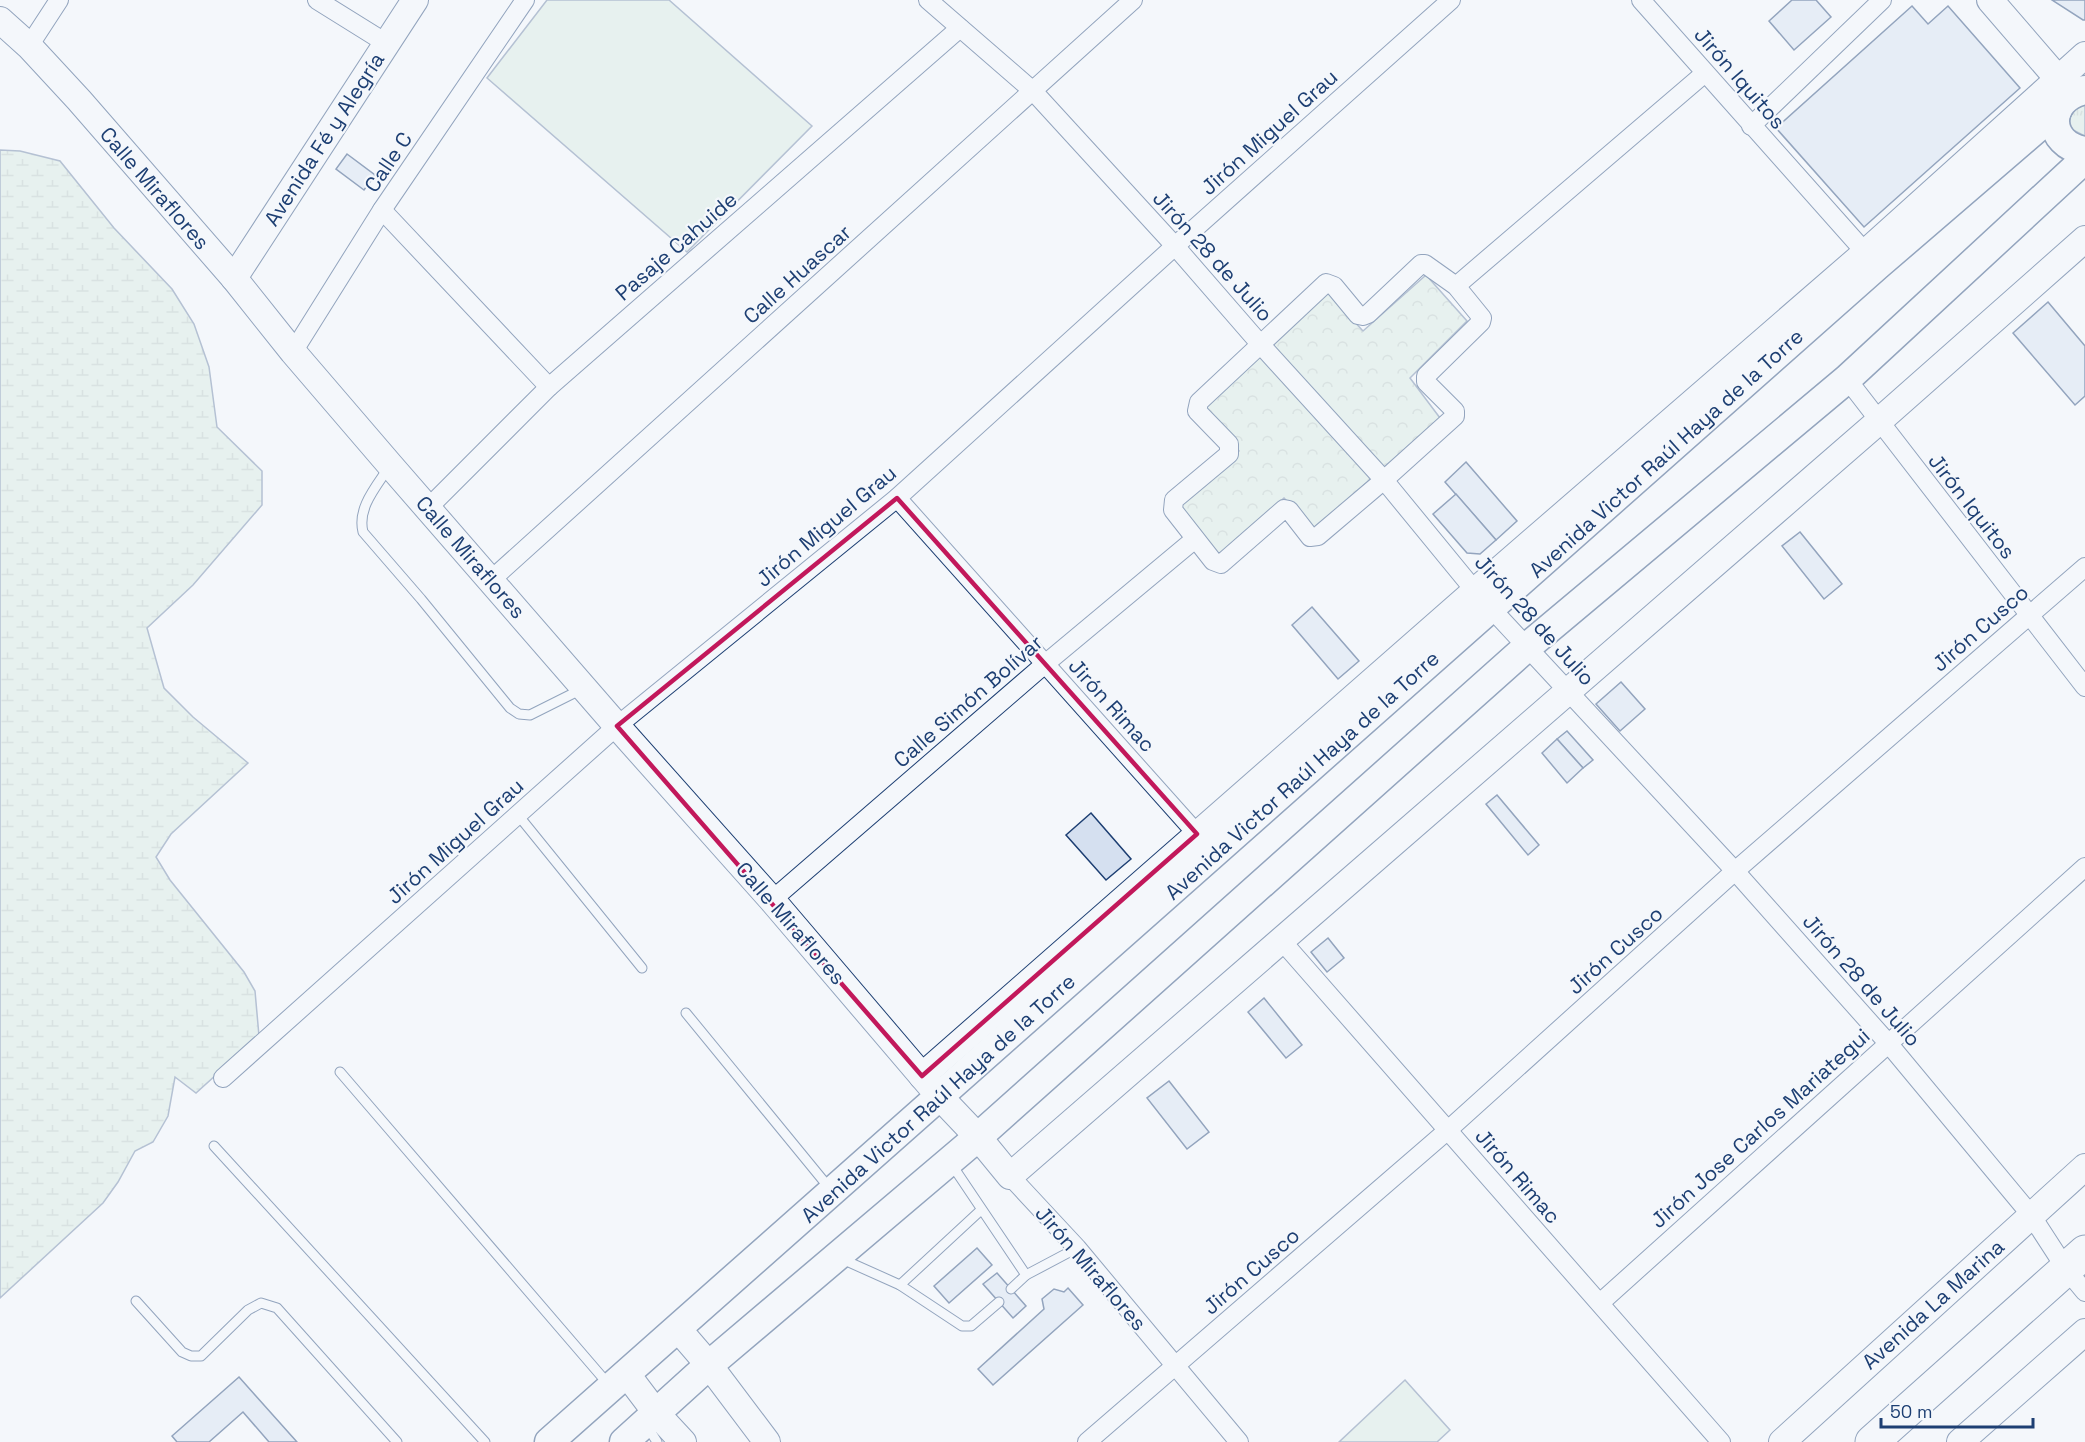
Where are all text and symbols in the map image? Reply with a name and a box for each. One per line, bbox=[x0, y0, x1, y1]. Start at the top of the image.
street label: Jirón Iquitos bbox=[1688, 21, 1792, 135]
street label: Avenida Fé y Alegría bbox=[258, 47, 390, 231]
street label: Jirón Miguel Grau bbox=[1195, 63, 1343, 201]
street label: Calle Miraflores bbox=[94, 121, 216, 255]
street label: Calle C bbox=[358, 127, 418, 197]
street label: Jirón 28 de Julio bbox=[1147, 185, 1279, 327]
street label: Pasaje Cahuide bbox=[610, 186, 742, 306]
street label: Calle Huascar bbox=[737, 218, 857, 330]
street label: Avenida Victor Raúl Haya de la Torre bbox=[1523, 323, 1809, 583]
street label: Jirón Iquitos bbox=[1922, 448, 2022, 564]
street label: Jirón Miguel Grau bbox=[750, 459, 902, 593]
street label: Calle Miraflores bbox=[410, 490, 532, 624]
street label: Jirón 28 de Julio bbox=[1469, 549, 1601, 691]
street label: Jirón Cusco bbox=[1926, 579, 2034, 677]
street label: Calle Simón Bolívar bbox=[888, 629, 1048, 773]
street label: Avenida Victor Raúl Haya de la Torre bbox=[1159, 645, 1445, 905]
street label: Jirón Rimac bbox=[1063, 652, 1161, 758]
street label: Jirón Miguel Grau bbox=[381, 772, 529, 910]
street label: Calle Miraflores bbox=[730, 856, 852, 990]
street label: Jirón Cusco bbox=[1562, 900, 1668, 1000]
street label: Jirón 28 de Julio bbox=[1797, 908, 1927, 1052]
street label: Avenida Victor Raúl Haya de la Torre bbox=[795, 968, 1081, 1228]
street label: Jirón Jose Carlos Mariategui bbox=[1645, 1022, 1875, 1234]
street label: Jirón Rimac bbox=[1469, 1123, 1567, 1229]
street label: Jirón Miraflores bbox=[1029, 1200, 1153, 1336]
street label: Jirón Cusco bbox=[1197, 1222, 1305, 1320]
street label: Avenida La Marina bbox=[1856, 1233, 2010, 1375]
scale bar bbox=[1881, 1391, 2032, 1429]
text: 50 m bbox=[1890, 1400, 1932, 1423]

